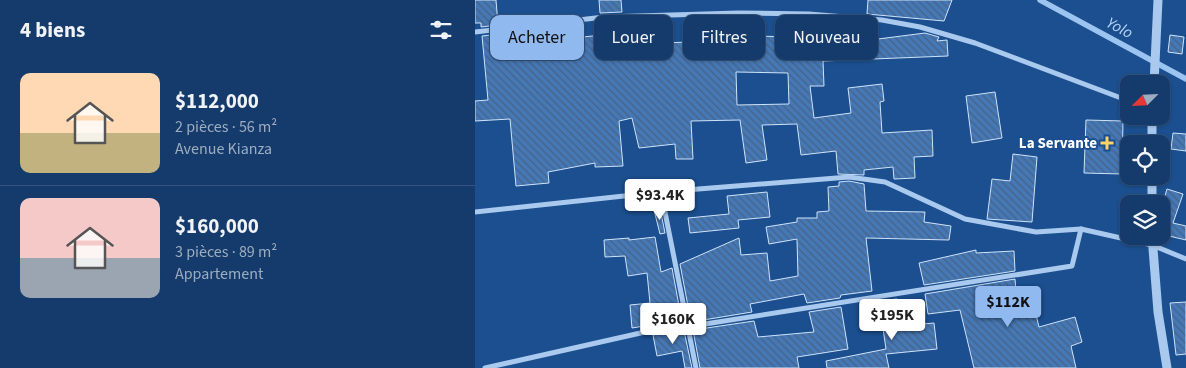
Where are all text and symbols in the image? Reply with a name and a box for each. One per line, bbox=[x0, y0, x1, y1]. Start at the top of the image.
water label: Yolo bbox=[1102, 12, 1137, 44]
text: 4 biens bbox=[20, 15, 85, 45]
chip: Acheter bbox=[490, 15, 584, 60]
chip: Louer bbox=[594, 15, 673, 60]
chip: Filtres bbox=[683, 15, 765, 60]
chip: Nouveau bbox=[775, 15, 878, 60]
icon: filters bbox=[427, 16, 455, 44]
north arrow bbox=[1120, 75, 1170, 125]
map controls bbox=[1120, 75, 1170, 245]
text: $112,000 bbox=[175, 86, 259, 116]
icon: home bbox=[60, 93, 120, 153]
text: 2 pièces · 56 m² bbox=[175, 116, 277, 138]
place label: La Servante bbox=[1019, 133, 1097, 154]
button: locate bbox=[1120, 135, 1170, 185]
marker: La Servante bbox=[1101, 137, 1113, 149]
text: Avenue Kianza bbox=[175, 138, 272, 160]
pin: $93.4K bbox=[619, 178, 701, 221]
text: $93.4K bbox=[636, 184, 684, 206]
button: layers bbox=[1120, 195, 1170, 245]
text: $160,000 bbox=[175, 211, 259, 241]
icon: home bbox=[60, 218, 120, 278]
text: 3 pièces · 89 m² bbox=[175, 241, 277, 263]
text: Appartement bbox=[175, 263, 263, 285]
pin: $112K bbox=[973, 286, 1043, 328]
text: $112K bbox=[986, 291, 1030, 313]
pin: $195K bbox=[857, 298, 927, 341]
pin: $160K bbox=[638, 302, 708, 345]
text: $195K bbox=[870, 304, 914, 326]
text: $160K bbox=[651, 308, 695, 330]

